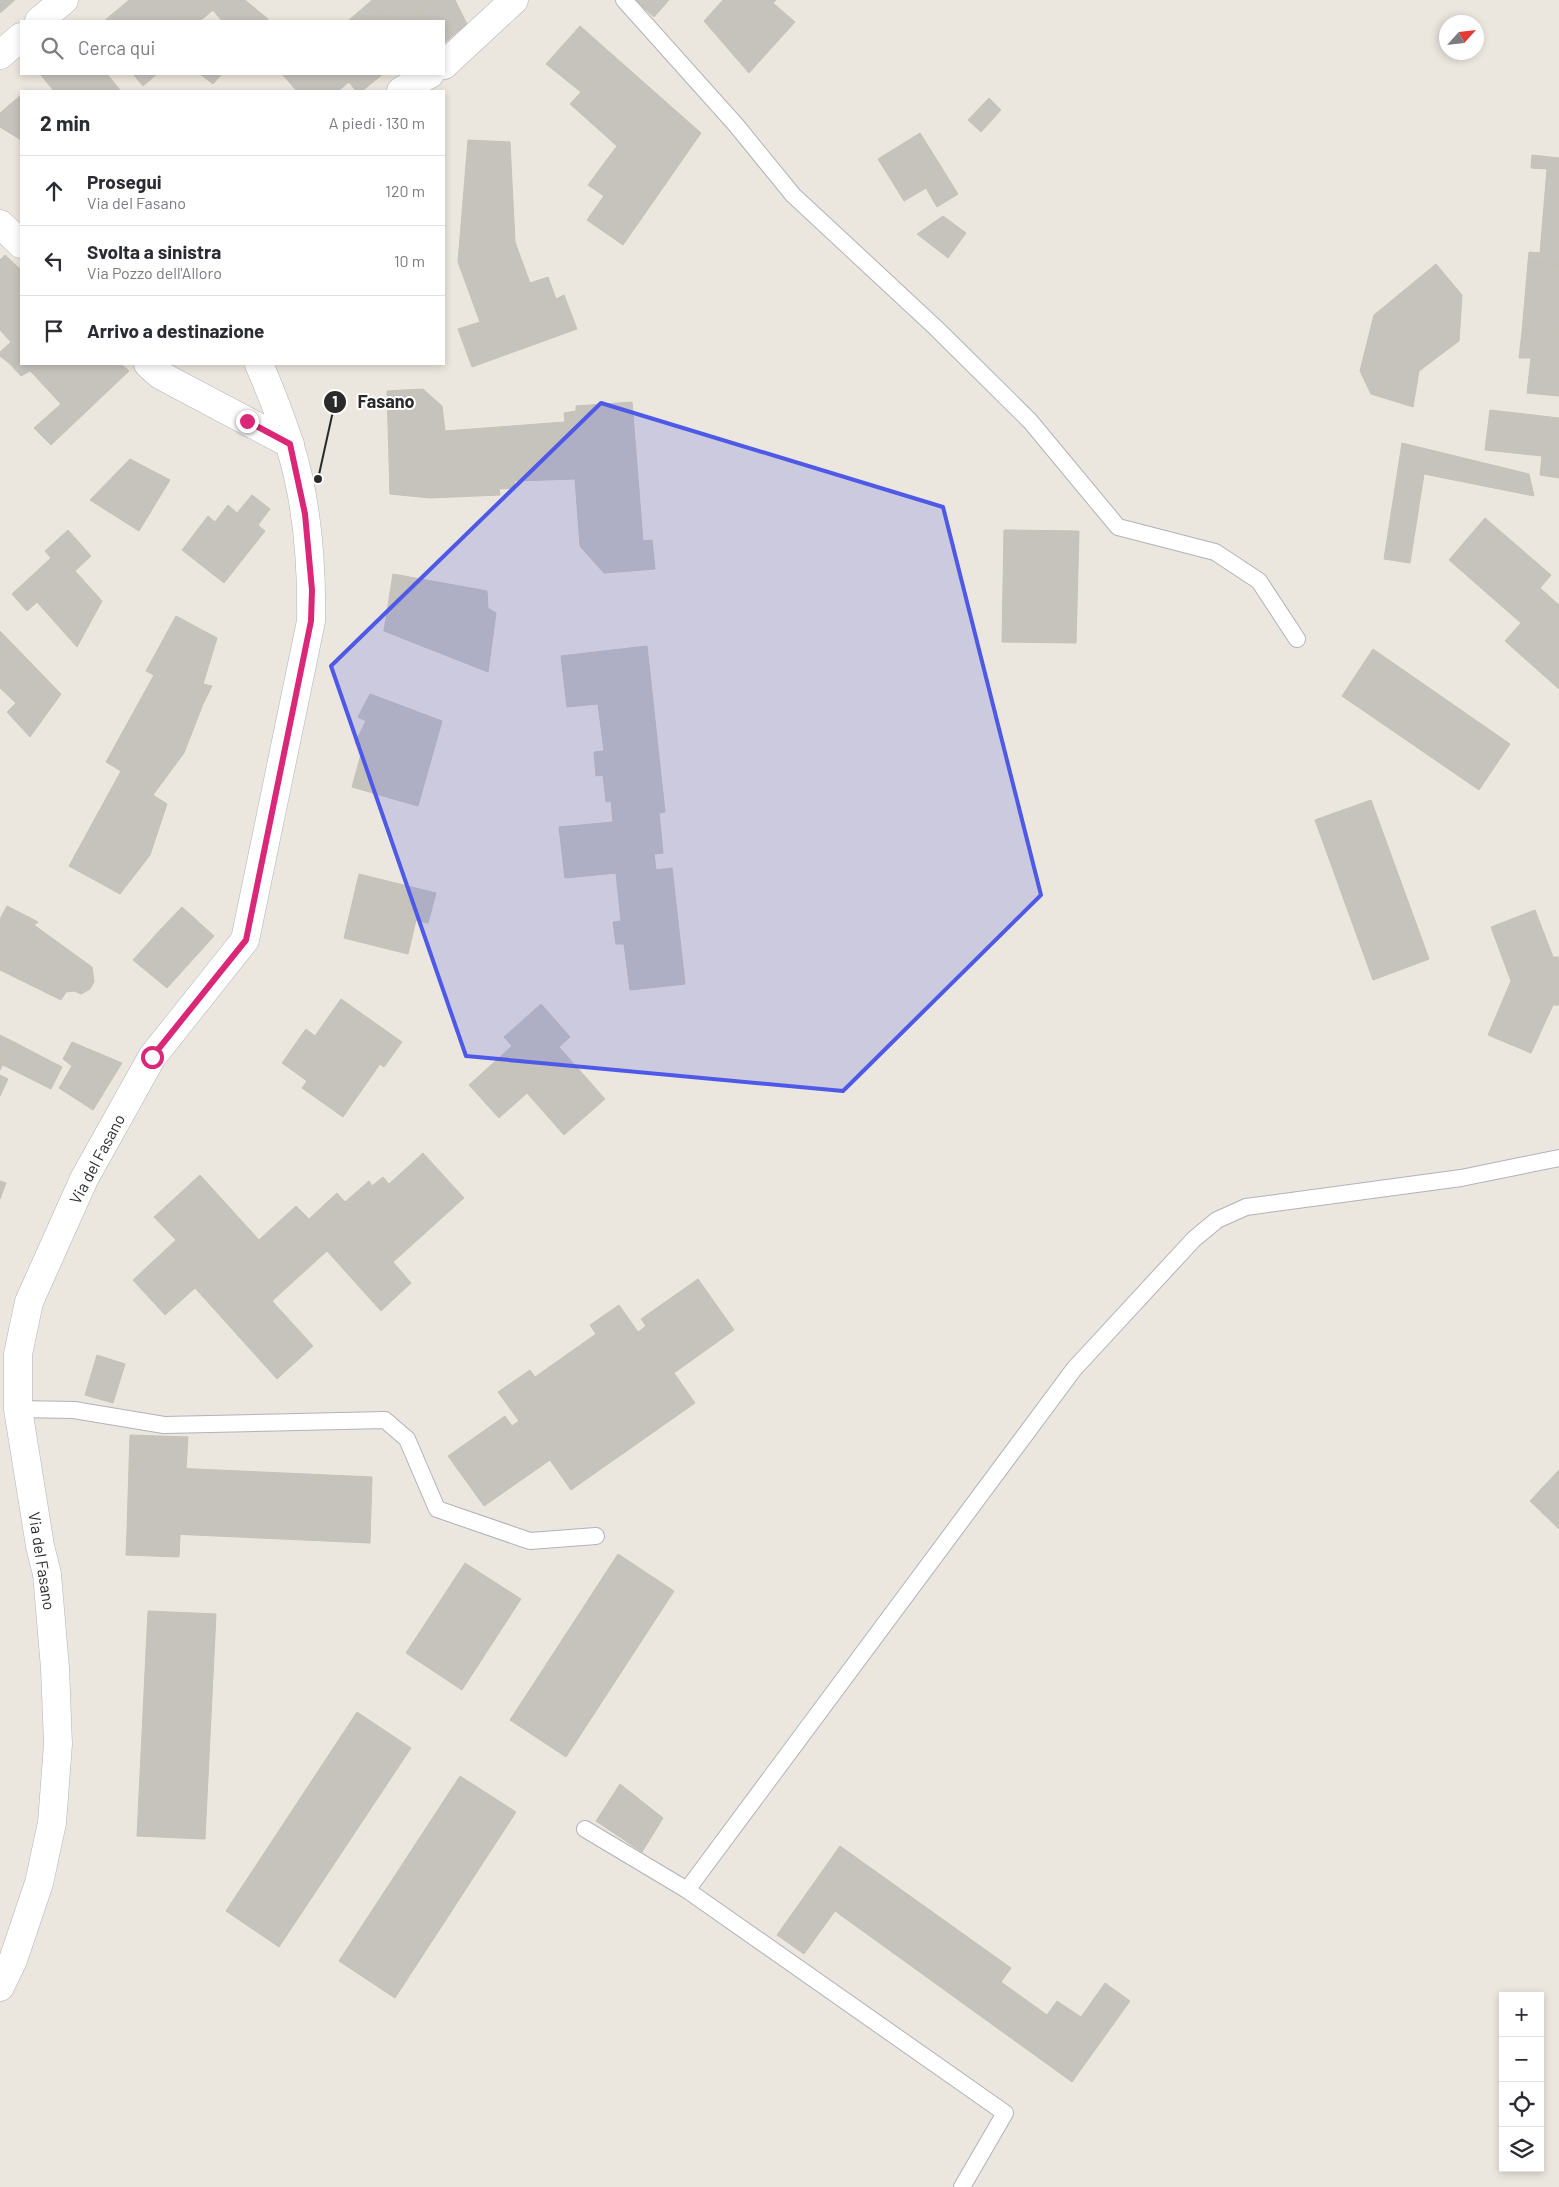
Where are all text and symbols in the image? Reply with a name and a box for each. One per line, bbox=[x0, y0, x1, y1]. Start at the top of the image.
north arrow bbox=[1439, 15, 1484, 60]
search box bbox=[20, 20, 445, 75]
icon: search bbox=[38, 34, 66, 62]
text: Cerca qui bbox=[78, 36, 155, 59]
text: 2 min bbox=[40, 110, 90, 135]
text: A piedi · 130 m bbox=[329, 113, 425, 132]
text: Prosegui bbox=[87, 170, 162, 193]
icon: ahead bbox=[40, 177, 68, 205]
text: 120 m bbox=[385, 181, 425, 200]
text: Via del Fasano bbox=[87, 193, 186, 212]
text: Svolta a sinistra bbox=[87, 240, 221, 263]
icon: left bbox=[40, 247, 68, 275]
text: 10 m bbox=[394, 251, 425, 270]
text: Via Pozzo dell'Alloro bbox=[87, 263, 222, 282]
icon: arrive bbox=[40, 317, 68, 345]
text: Arrivo a destinazione bbox=[87, 319, 265, 342]
callout: Fasano bbox=[323, 386, 425, 419]
text: Fasano bbox=[357, 390, 415, 412]
text: 1 bbox=[332, 392, 338, 410]
route end bbox=[236, 410, 259, 433]
route start bbox=[141, 1046, 164, 1069]
street label: Via del Fasano bbox=[65, 1111, 128, 1207]
street label: Via del Fasano bbox=[25, 1511, 60, 1611]
map controls bbox=[1499, 1992, 1544, 2172]
button: + bbox=[1499, 1992, 1544, 2037]
button: − bbox=[1499, 2037, 1544, 2082]
button: locate bbox=[1499, 2082, 1544, 2127]
button: layers bbox=[1499, 2127, 1544, 2172]

